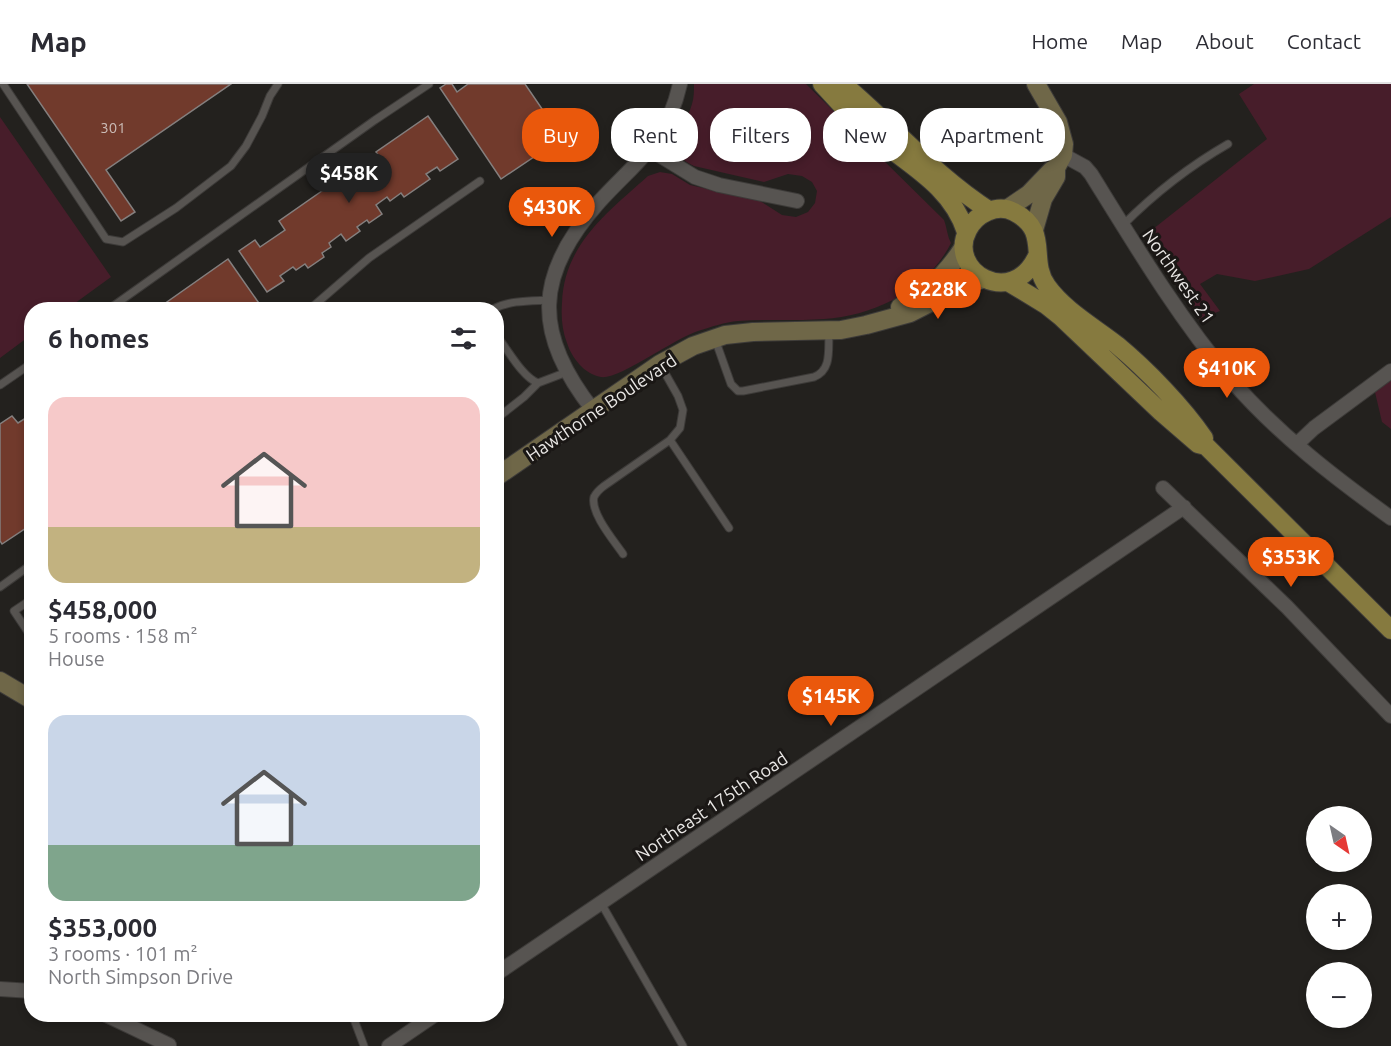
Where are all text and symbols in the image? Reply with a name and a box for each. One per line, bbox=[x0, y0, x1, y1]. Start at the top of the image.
text: Map bbox=[30, 26, 87, 57]
text: Home bbox=[1031, 29, 1088, 53]
text: Map bbox=[1121, 29, 1162, 53]
text: About bbox=[1195, 29, 1254, 53]
text: Contact bbox=[1287, 29, 1361, 53]
chip: Buy bbox=[522, 108, 599, 162]
chip: Rent bbox=[611, 108, 698, 162]
chip: Filters bbox=[710, 108, 811, 162]
chip: New bbox=[823, 108, 908, 162]
chip: Apartment bbox=[920, 108, 1065, 162]
house number: 301 bbox=[100, 119, 126, 136]
pin: $458K bbox=[307, 153, 391, 204]
text: $458K bbox=[320, 161, 378, 184]
pin: $430K bbox=[510, 187, 594, 238]
text: $430K bbox=[523, 195, 581, 218]
street label: Northwest 21 bbox=[1139, 225, 1219, 327]
pin: $228K bbox=[896, 269, 980, 320]
text: $228K bbox=[909, 277, 967, 300]
icon: filters bbox=[447, 322, 480, 355]
text: 6 homes bbox=[48, 324, 149, 353]
pin: $410K bbox=[1185, 348, 1269, 399]
street label: Hawthorne Boulevard bbox=[522, 349, 680, 465]
text: $410K bbox=[1198, 356, 1256, 379]
icon: home bbox=[210, 436, 318, 544]
pin: $353K bbox=[1249, 537, 1333, 588]
text: $353K bbox=[1262, 545, 1320, 568]
text: $458,000 bbox=[48, 595, 157, 624]
text: 5 rooms · 158 m² bbox=[48, 624, 198, 647]
text: House bbox=[48, 647, 105, 670]
pin: $145K bbox=[789, 676, 873, 727]
text: $145K bbox=[802, 684, 860, 707]
street label: Northeast 175th Road bbox=[631, 748, 791, 864]
icon: home bbox=[210, 754, 318, 862]
north arrow bbox=[1306, 806, 1372, 872]
map controls bbox=[1306, 806, 1372, 1028]
button: + bbox=[1306, 884, 1372, 950]
text: $353,000 bbox=[48, 913, 157, 942]
text: 3 rooms · 101 m² bbox=[48, 942, 198, 965]
button: − bbox=[1306, 962, 1372, 1028]
text: North Simpson Drive bbox=[48, 965, 233, 988]

